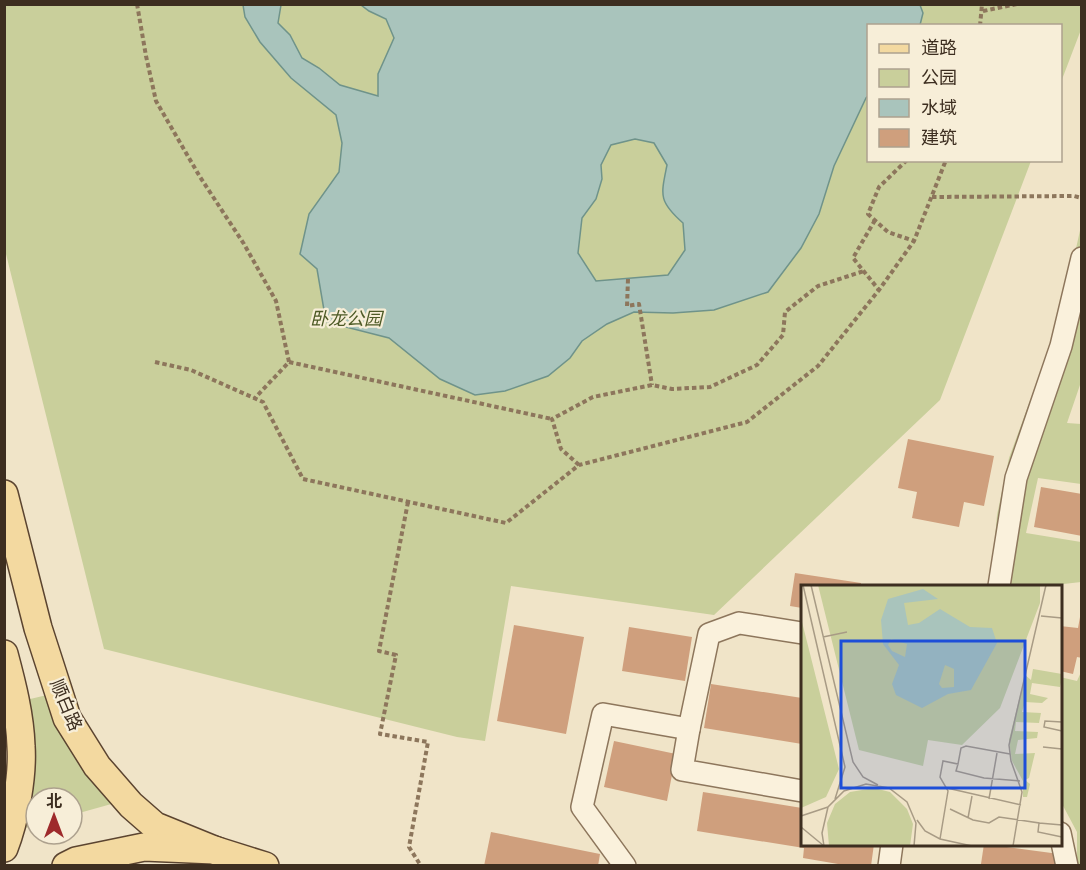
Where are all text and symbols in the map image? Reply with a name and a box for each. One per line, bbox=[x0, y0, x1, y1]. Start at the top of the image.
legend bbox=[867, 24, 1062, 162]
text: 道路 bbox=[921, 36, 957, 59]
text: 公园 bbox=[921, 66, 957, 89]
text: 水域 bbox=[921, 96, 957, 119]
text: 建筑 bbox=[921, 126, 957, 149]
park label: 卧龙公园 bbox=[310, 307, 385, 330]
inset map bbox=[801, 585, 1062, 846]
street label: 顺白路 bbox=[45, 675, 88, 734]
north arrow bbox=[24, 786, 84, 846]
text: 北 bbox=[46, 791, 62, 811]

